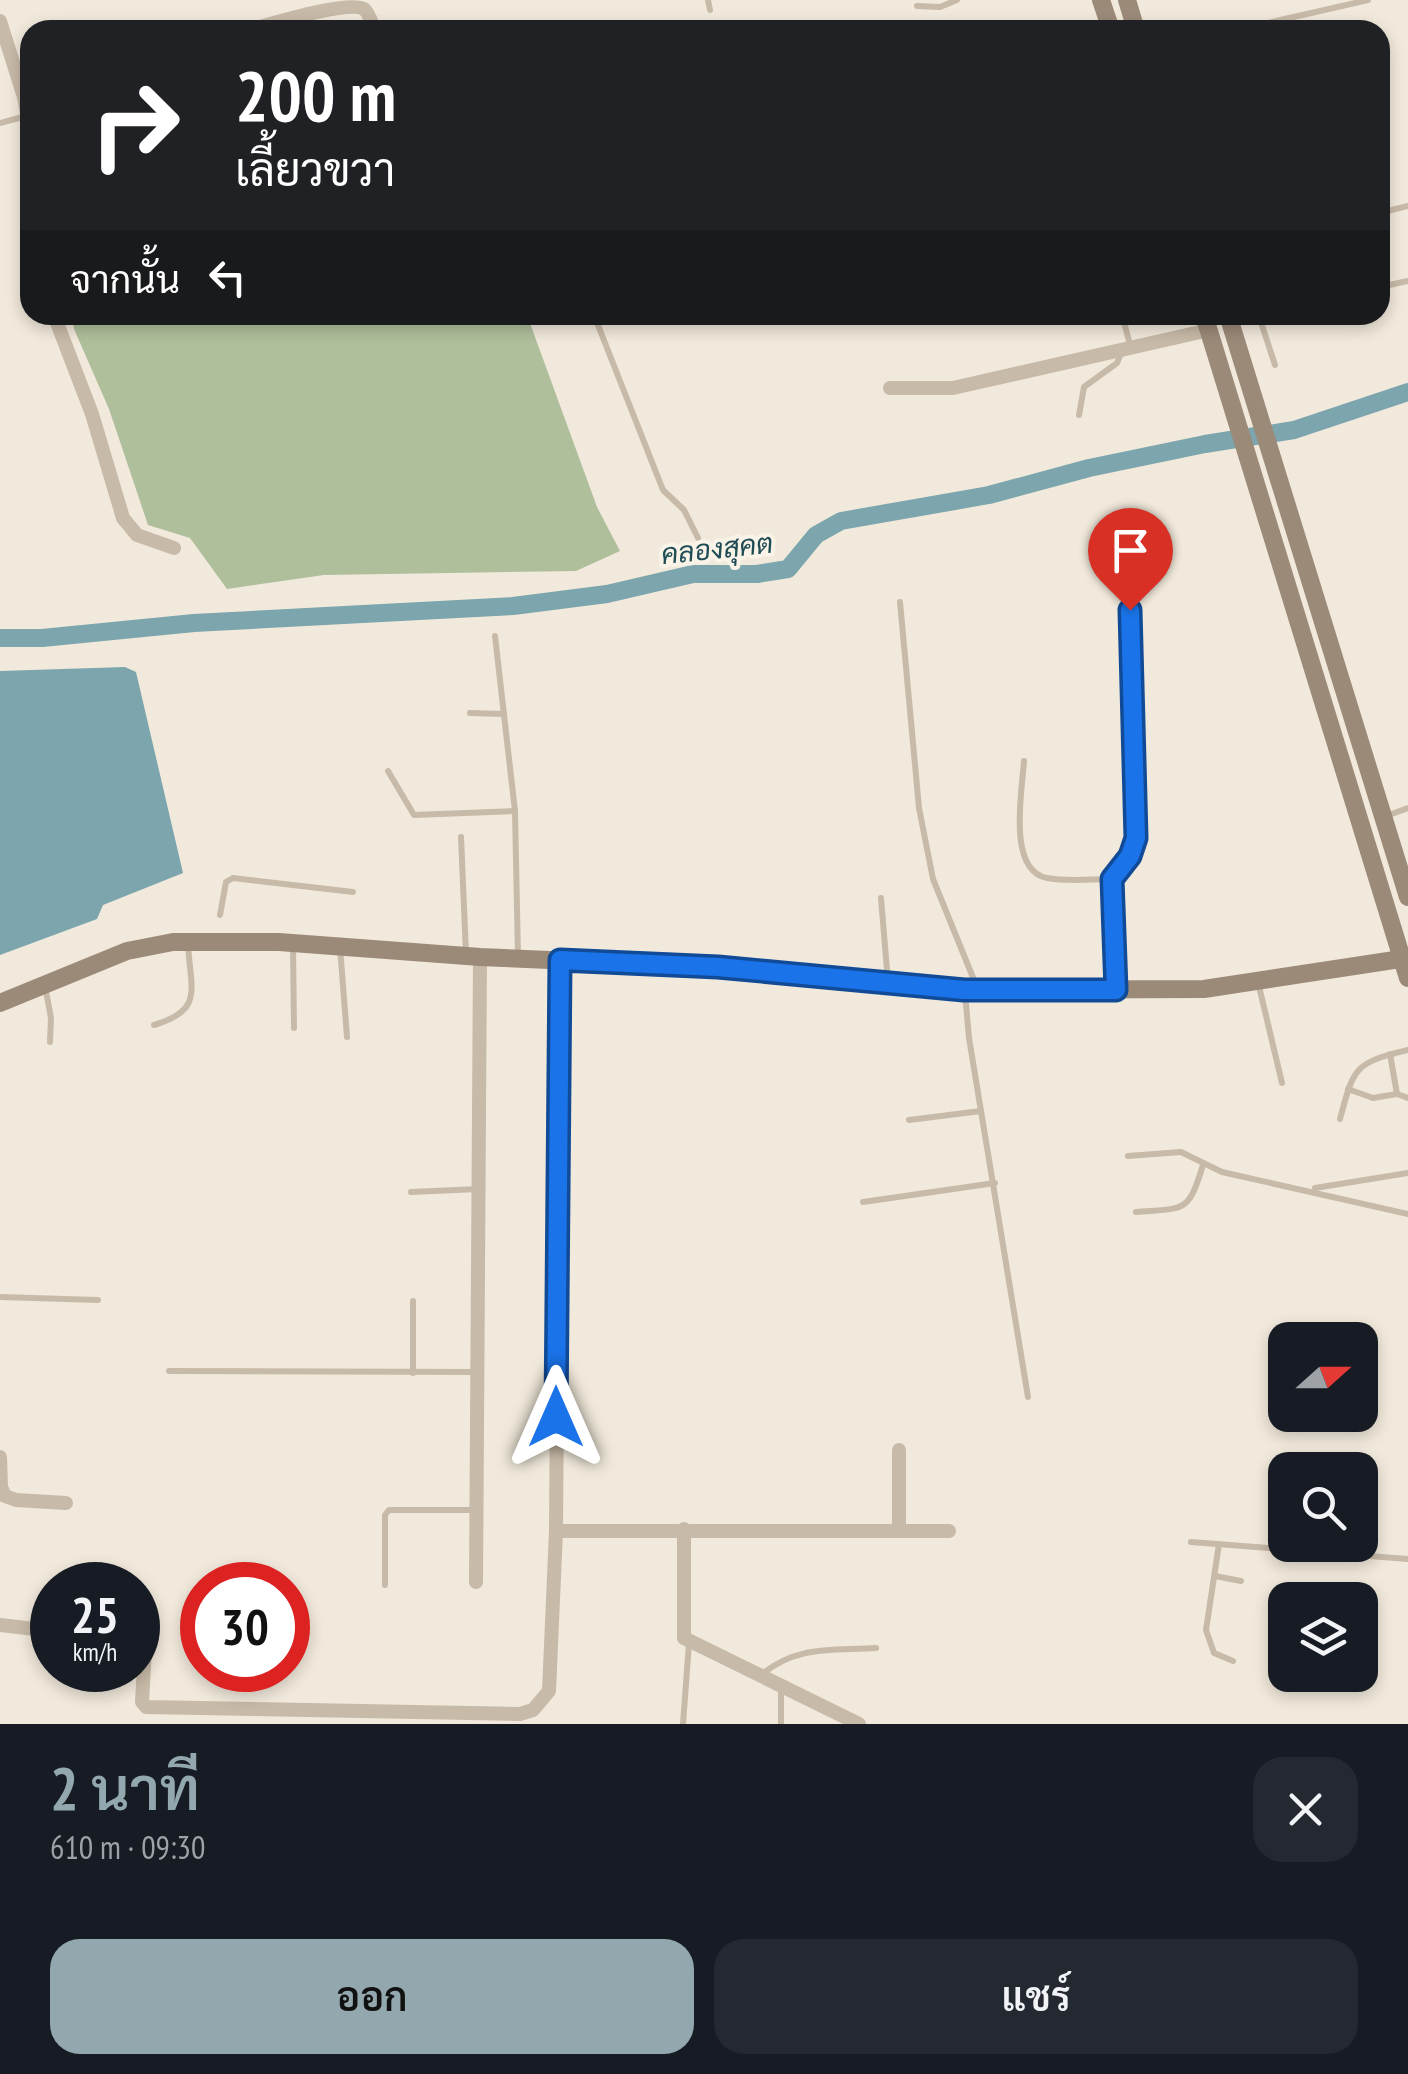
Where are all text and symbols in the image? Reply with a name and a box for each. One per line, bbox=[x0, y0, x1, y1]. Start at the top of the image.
text: 200 m bbox=[235, 50, 396, 140]
icon: right bbox=[70, 60, 200, 190]
text: เลี้ยวขวา bbox=[235, 140, 395, 198]
icon: left bbox=[200, 250, 255, 305]
text: จากนั้น bbox=[70, 254, 180, 303]
pin bbox=[1088, 508, 1173, 611]
icon: arrive bbox=[1103, 523, 1158, 578]
water label: คลองสุคต bbox=[659, 524, 775, 574]
north arrow bbox=[1268, 1322, 1378, 1432]
map controls bbox=[1268, 1322, 1378, 1692]
position arrow bbox=[504, 1365, 608, 1469]
button: search bbox=[1268, 1452, 1378, 1562]
speed limit sign: 30 bbox=[180, 1562, 310, 1692]
text: 25 bbox=[71, 1582, 119, 1647]
button: layers bbox=[1268, 1582, 1378, 1692]
text: km/h bbox=[73, 1636, 117, 1668]
text: 2 นาที bbox=[50, 1749, 200, 1827]
button: close bbox=[1253, 1757, 1358, 1862]
text: 610 m · 09:30 bbox=[50, 1826, 205, 1868]
button: ออก bbox=[50, 1939, 694, 2054]
button: แชร์ bbox=[714, 1939, 1358, 2054]

